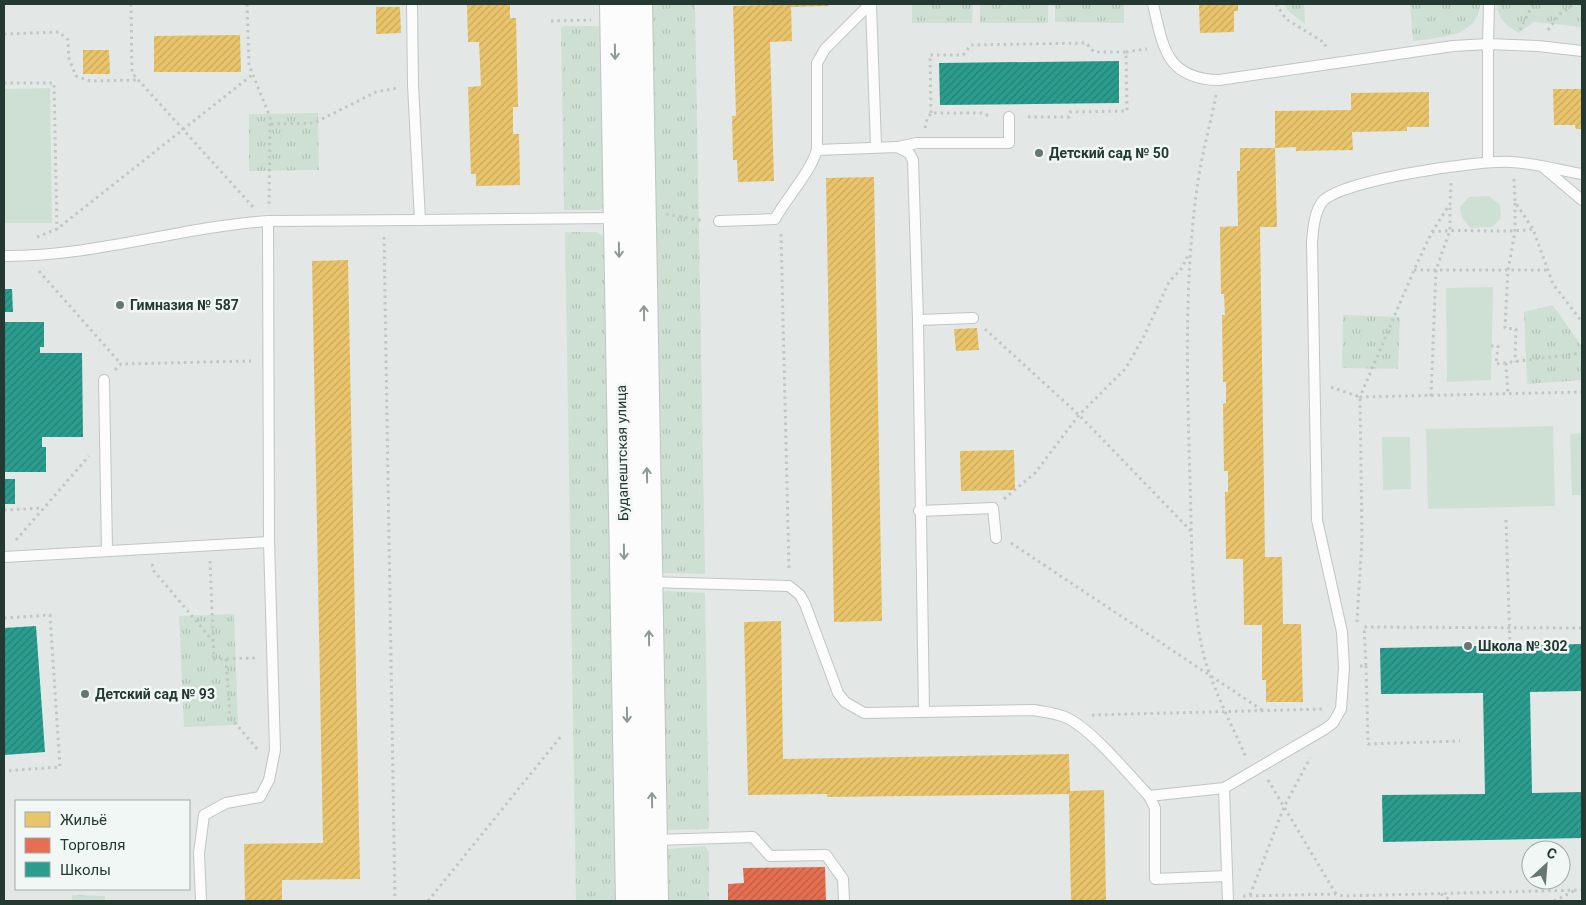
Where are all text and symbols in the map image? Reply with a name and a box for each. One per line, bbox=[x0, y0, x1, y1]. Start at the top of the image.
one-way arrow bbox=[610, 44, 620, 60]
place label: Детский сад № 50 bbox=[1049, 145, 1169, 161]
marker: Детский сад № 50 bbox=[1033, 147, 1045, 159]
one-way arrow bbox=[614, 242, 623, 258]
place label: Гимназия № 587 bbox=[130, 297, 239, 313]
marker: Гимназия № 587 bbox=[114, 299, 126, 311]
one-way arrow bbox=[639, 305, 648, 321]
street label: Будапештская улица bbox=[613, 385, 631, 521]
one-way arrow bbox=[642, 467, 651, 483]
one-way arrow bbox=[619, 544, 629, 560]
one-way arrow bbox=[645, 630, 654, 646]
place label: Школа № 302 bbox=[1478, 638, 1567, 654]
marker: Школа № 302 bbox=[1462, 640, 1474, 652]
place label: Детский сад № 93 bbox=[95, 686, 215, 702]
marker: Детский сад № 93 bbox=[79, 688, 91, 700]
one-way arrow bbox=[622, 706, 632, 723]
one-way arrow bbox=[647, 792, 657, 808]
legend bbox=[15, 800, 190, 890]
text: Жильё bbox=[60, 811, 107, 829]
text: Торговля bbox=[60, 836, 125, 854]
north arrow bbox=[1521, 840, 1571, 890]
text: С bbox=[1544, 844, 1559, 863]
text: Школы bbox=[60, 861, 111, 879]

